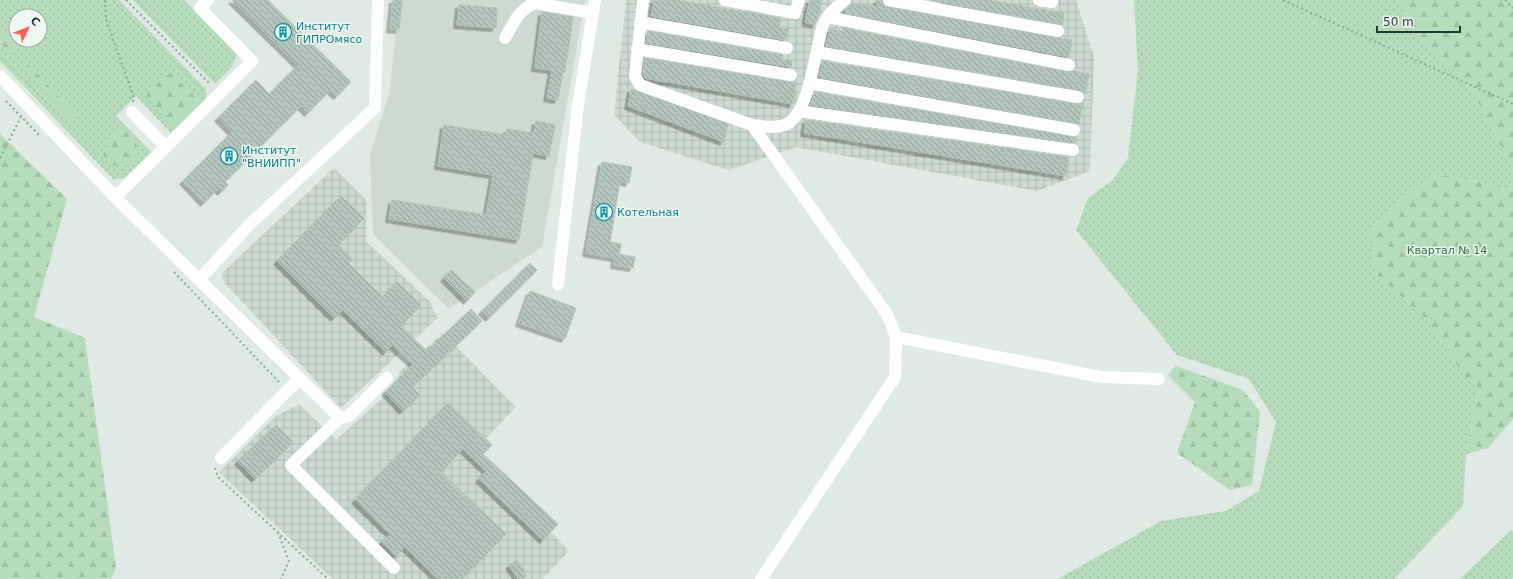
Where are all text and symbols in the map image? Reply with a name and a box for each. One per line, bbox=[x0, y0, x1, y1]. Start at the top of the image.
north arrow bbox=[8, 8, 48, 48]
scale bar bbox=[1377, 8, 1460, 34]
text: С bbox=[27, 14, 42, 29]
text: 50 m bbox=[1383, 15, 1414, 29]
place label: Институт ГИПРОмясо bbox=[296, 20, 362, 46]
building icon: Институт ГИПРОмясо bbox=[273, 22, 293, 42]
place label: Институт "ВНИИПП" bbox=[242, 144, 301, 170]
building icon: Институт "ВНИИПП" bbox=[219, 146, 239, 166]
building icon: Котельная bbox=[594, 202, 614, 222]
place label: Котельная bbox=[617, 206, 679, 219]
park label: Квартал № 14 bbox=[1407, 244, 1487, 257]

